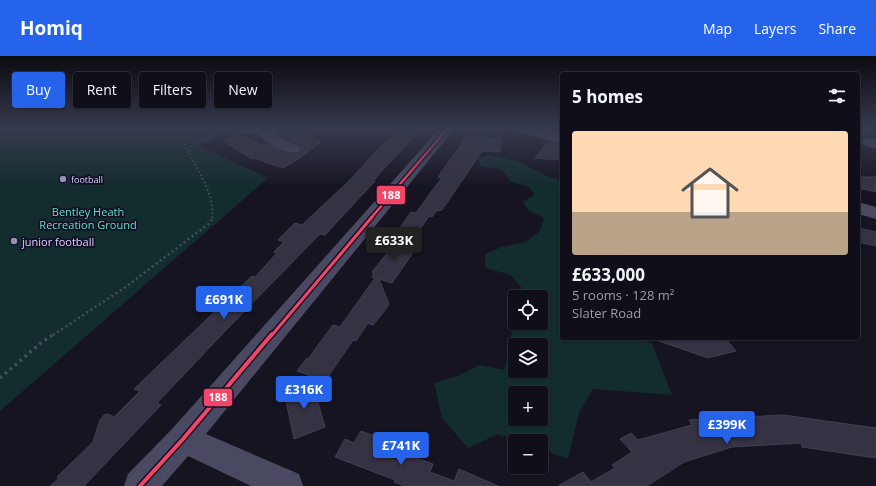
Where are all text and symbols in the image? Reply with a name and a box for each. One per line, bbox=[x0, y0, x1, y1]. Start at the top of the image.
text: Homiq bbox=[20, 15, 83, 41]
text: Map bbox=[703, 19, 732, 38]
text: Layers bbox=[754, 19, 796, 38]
text: Share bbox=[818, 19, 856, 38]
chip: Buy bbox=[12, 72, 65, 108]
chip: Rent bbox=[73, 72, 131, 108]
chip: Filters bbox=[139, 72, 206, 108]
chip: New bbox=[214, 72, 272, 108]
text: 5 homes bbox=[572, 85, 643, 108]
icon: filters bbox=[826, 85, 848, 107]
icon: home bbox=[674, 157, 746, 229]
place label: football bbox=[71, 173, 103, 186]
marker: football bbox=[58, 174, 68, 184]
line badge: 188 bbox=[376, 185, 406, 205]
text: 188 bbox=[382, 187, 400, 202]
park label: Bentley Heath Recreation Ground bbox=[39, 204, 137, 232]
pin: £633K bbox=[366, 227, 422, 261]
text: £633K bbox=[375, 231, 413, 249]
place label: junior football bbox=[21, 234, 94, 249]
marker: junior football bbox=[9, 236, 19, 246]
text: £633,000 bbox=[572, 263, 645, 286]
pin: £691K bbox=[196, 286, 252, 320]
text: 5 rooms · 128 m² bbox=[572, 286, 674, 304]
text: £691K bbox=[205, 290, 243, 308]
map controls bbox=[508, 290, 548, 474]
button: locate bbox=[508, 290, 548, 330]
text: Slater Road bbox=[572, 304, 641, 322]
button: layers bbox=[508, 338, 548, 378]
pin: £316K bbox=[276, 376, 332, 410]
text: £316K bbox=[285, 380, 323, 398]
button: + bbox=[508, 386, 548, 426]
line badge: 188 bbox=[203, 388, 233, 407]
text: 188 bbox=[209, 389, 227, 404]
pin: £399K bbox=[699, 411, 755, 445]
text: £399K bbox=[708, 415, 746, 433]
pin: £741K bbox=[373, 432, 429, 466]
button: − bbox=[508, 434, 548, 474]
text: £741K bbox=[382, 436, 420, 454]

